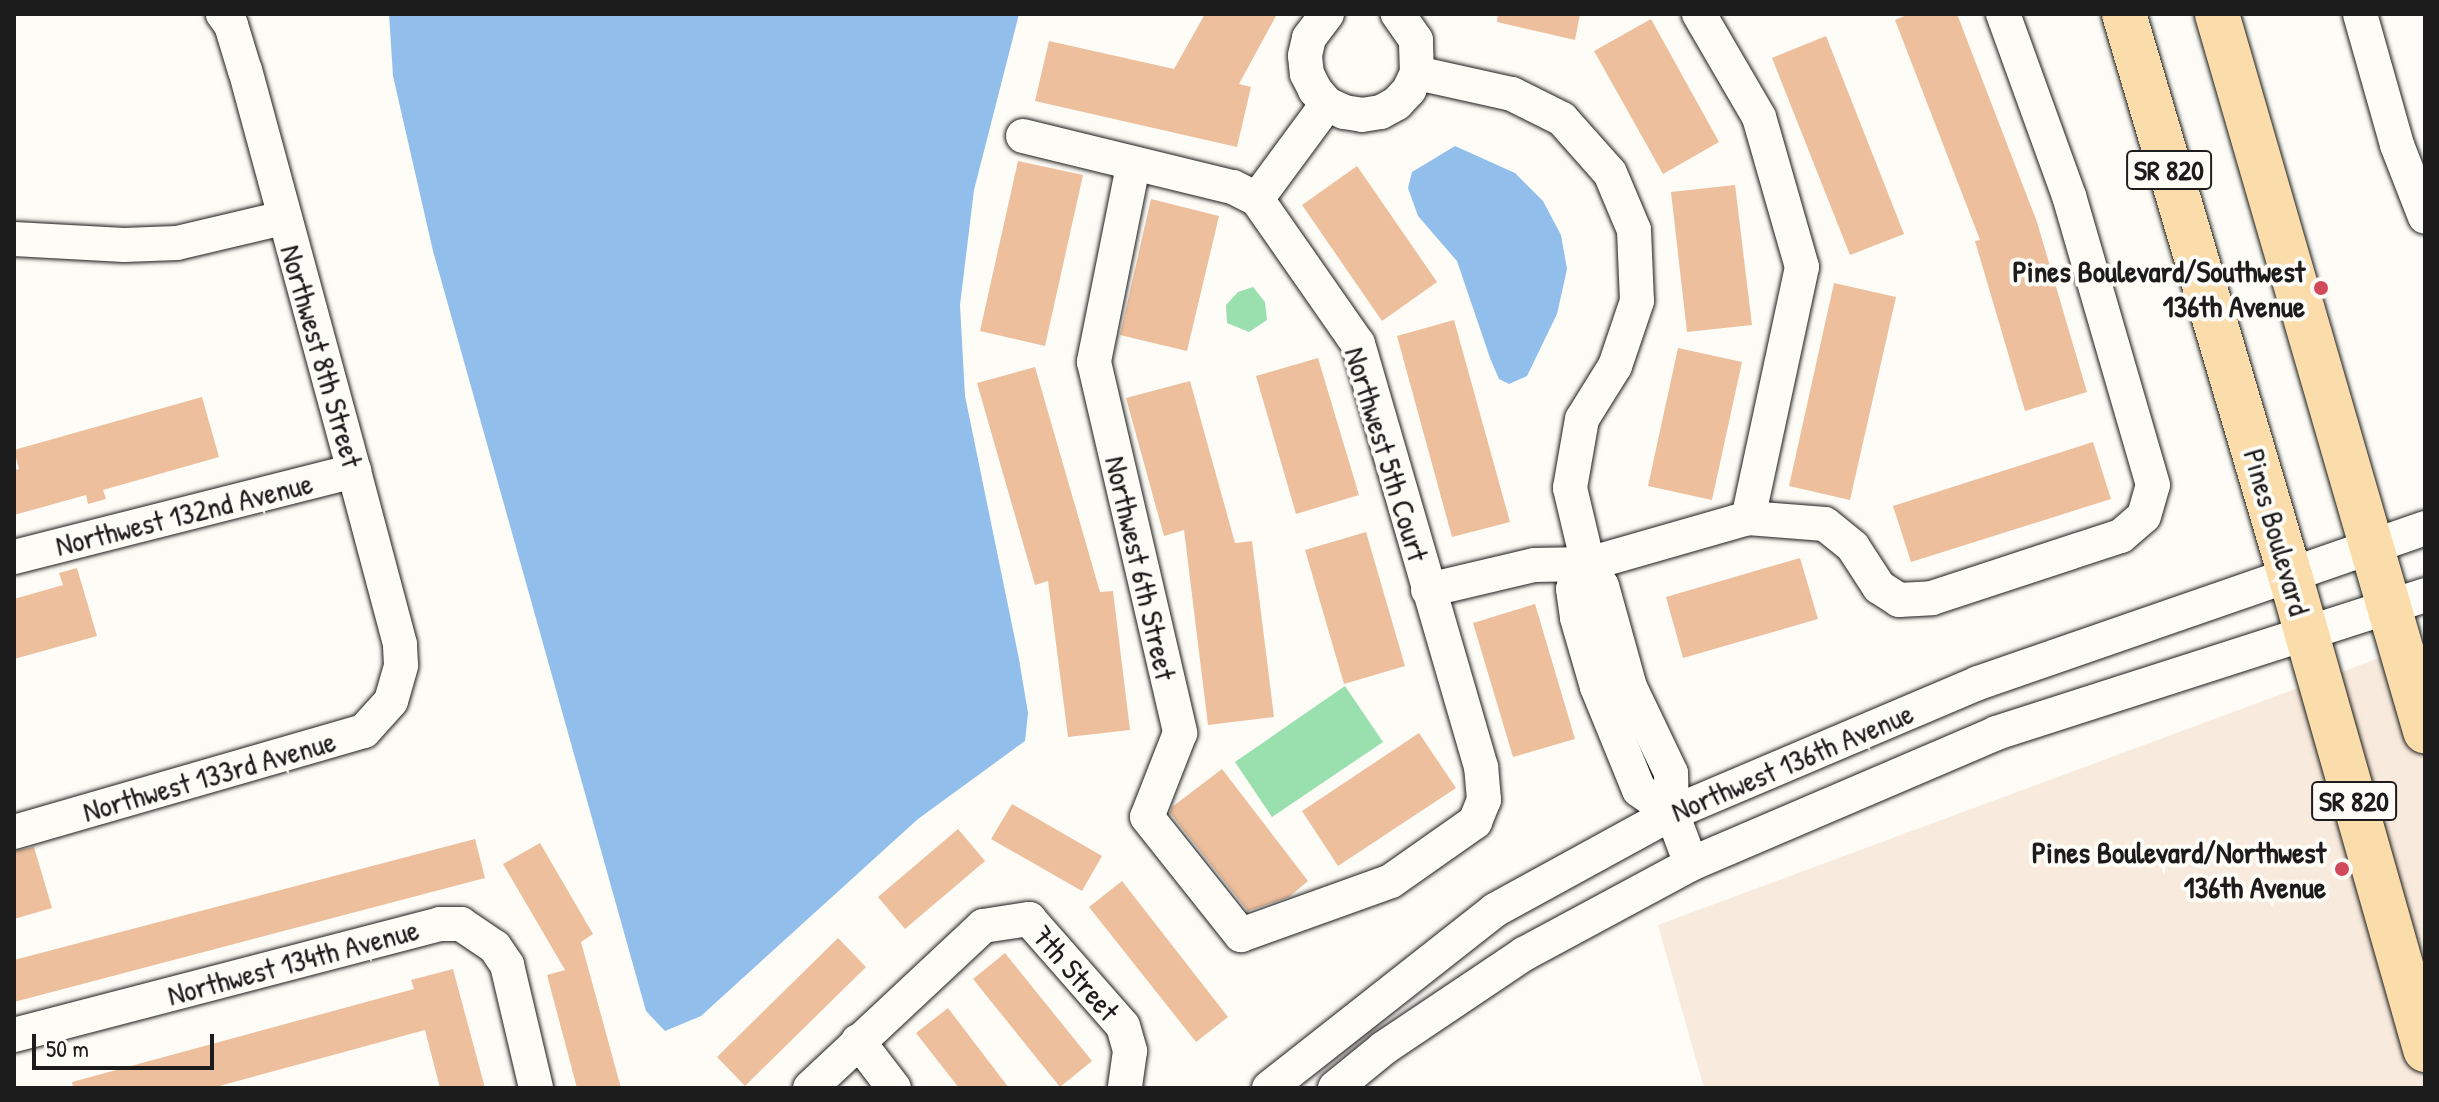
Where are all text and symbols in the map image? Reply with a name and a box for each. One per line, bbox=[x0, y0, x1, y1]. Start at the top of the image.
road number: SR 820 bbox=[2125, 146, 2213, 194]
street label: Northwest 8th Street bbox=[273, 241, 371, 471]
place label: Pines Boulevard/Southwest 136th Avenue bbox=[2013, 253, 2305, 324]
marker: Pines Boulevard/Southwest 136th Avenue bbox=[2312, 279, 2330, 297]
street label: Northwest 5th Court bbox=[1337, 343, 1437, 565]
street label: Pines Boulevard bbox=[2236, 445, 2318, 619]
street label: Northwest 6th Street bbox=[1098, 453, 1184, 683]
street label: Northwest 132nd Avenue bbox=[52, 465, 316, 563]
street label: Northwest 136th Avenue bbox=[1666, 695, 1918, 829]
street label: Northwest 133rd Avenue bbox=[79, 723, 339, 829]
road number: SR 820 bbox=[2310, 777, 2398, 825]
place label: Pines Boulevard/Northwest 136th Avenue bbox=[2032, 834, 2326, 904]
marker: Pines Boulevard/Northwest 136th Avenue bbox=[2333, 860, 2351, 878]
street label: Northwest 134th Avenue bbox=[163, 911, 423, 1013]
street label: 7th Street bbox=[1025, 918, 1127, 1028]
scale bar bbox=[36, 1018, 218, 1068]
text: 50 m bbox=[46, 1032, 89, 1064]

